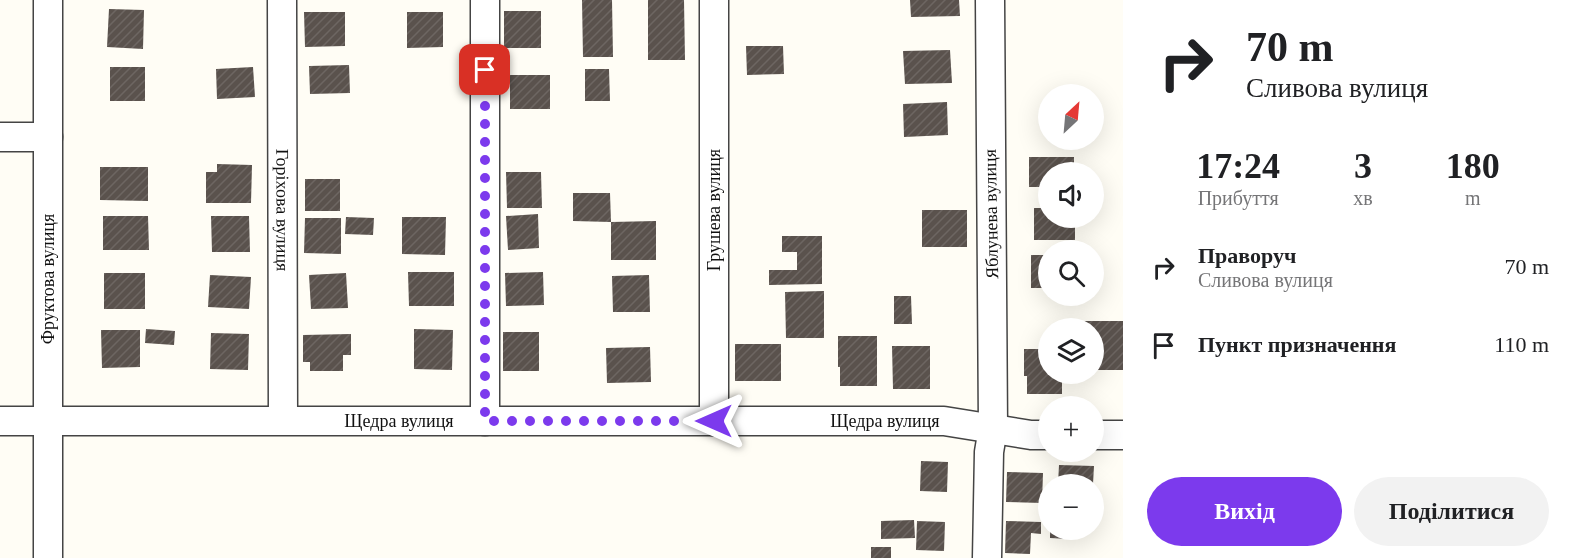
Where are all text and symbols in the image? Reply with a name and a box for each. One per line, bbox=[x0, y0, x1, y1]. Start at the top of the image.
icon: right bbox=[1147, 24, 1225, 102]
text: 70 m bbox=[1246, 24, 1334, 70]
pin bbox=[459, 44, 510, 95]
icon: arrive bbox=[468, 53, 501, 86]
text: Сливова вулиця bbox=[1246, 73, 1428, 103]
north arrow bbox=[1038, 84, 1104, 150]
map controls bbox=[1038, 84, 1104, 540]
text: 17:24 bbox=[1196, 146, 1280, 186]
text: 3 bbox=[1354, 146, 1372, 186]
text: 180 bbox=[1446, 146, 1500, 186]
street label: Горіхова вулиця bbox=[272, 149, 293, 271]
street label: Грушева вулиця bbox=[704, 149, 724, 271]
street label: Яблунева вулиця bbox=[980, 149, 1002, 279]
button: sound bbox=[1038, 162, 1104, 228]
text: Прибуття bbox=[1198, 187, 1279, 209]
text: хв bbox=[1353, 187, 1373, 209]
text: m bbox=[1465, 187, 1481, 209]
street label: Фруктова вулиця bbox=[38, 214, 58, 344]
button: search bbox=[1038, 240, 1104, 306]
text: Праворуч bbox=[1198, 243, 1296, 268]
icon: right bbox=[1147, 251, 1180, 284]
text: 70 m bbox=[1504, 254, 1549, 279]
text: Сливова вулиця bbox=[1198, 269, 1333, 291]
button: layers bbox=[1038, 318, 1104, 384]
icon: arrive bbox=[1147, 329, 1180, 362]
text: Пункт призначення bbox=[1198, 332, 1396, 357]
text: 110 m bbox=[1494, 332, 1549, 357]
position arrow bbox=[682, 389, 746, 453]
button: + bbox=[1038, 396, 1104, 462]
street label: Щедра вулиця bbox=[344, 411, 454, 431]
street label: Щедра вулиця bbox=[830, 411, 940, 431]
button: − bbox=[1038, 474, 1104, 540]
button: Вихід bbox=[1147, 477, 1342, 546]
button: Поділитися bbox=[1354, 477, 1549, 546]

